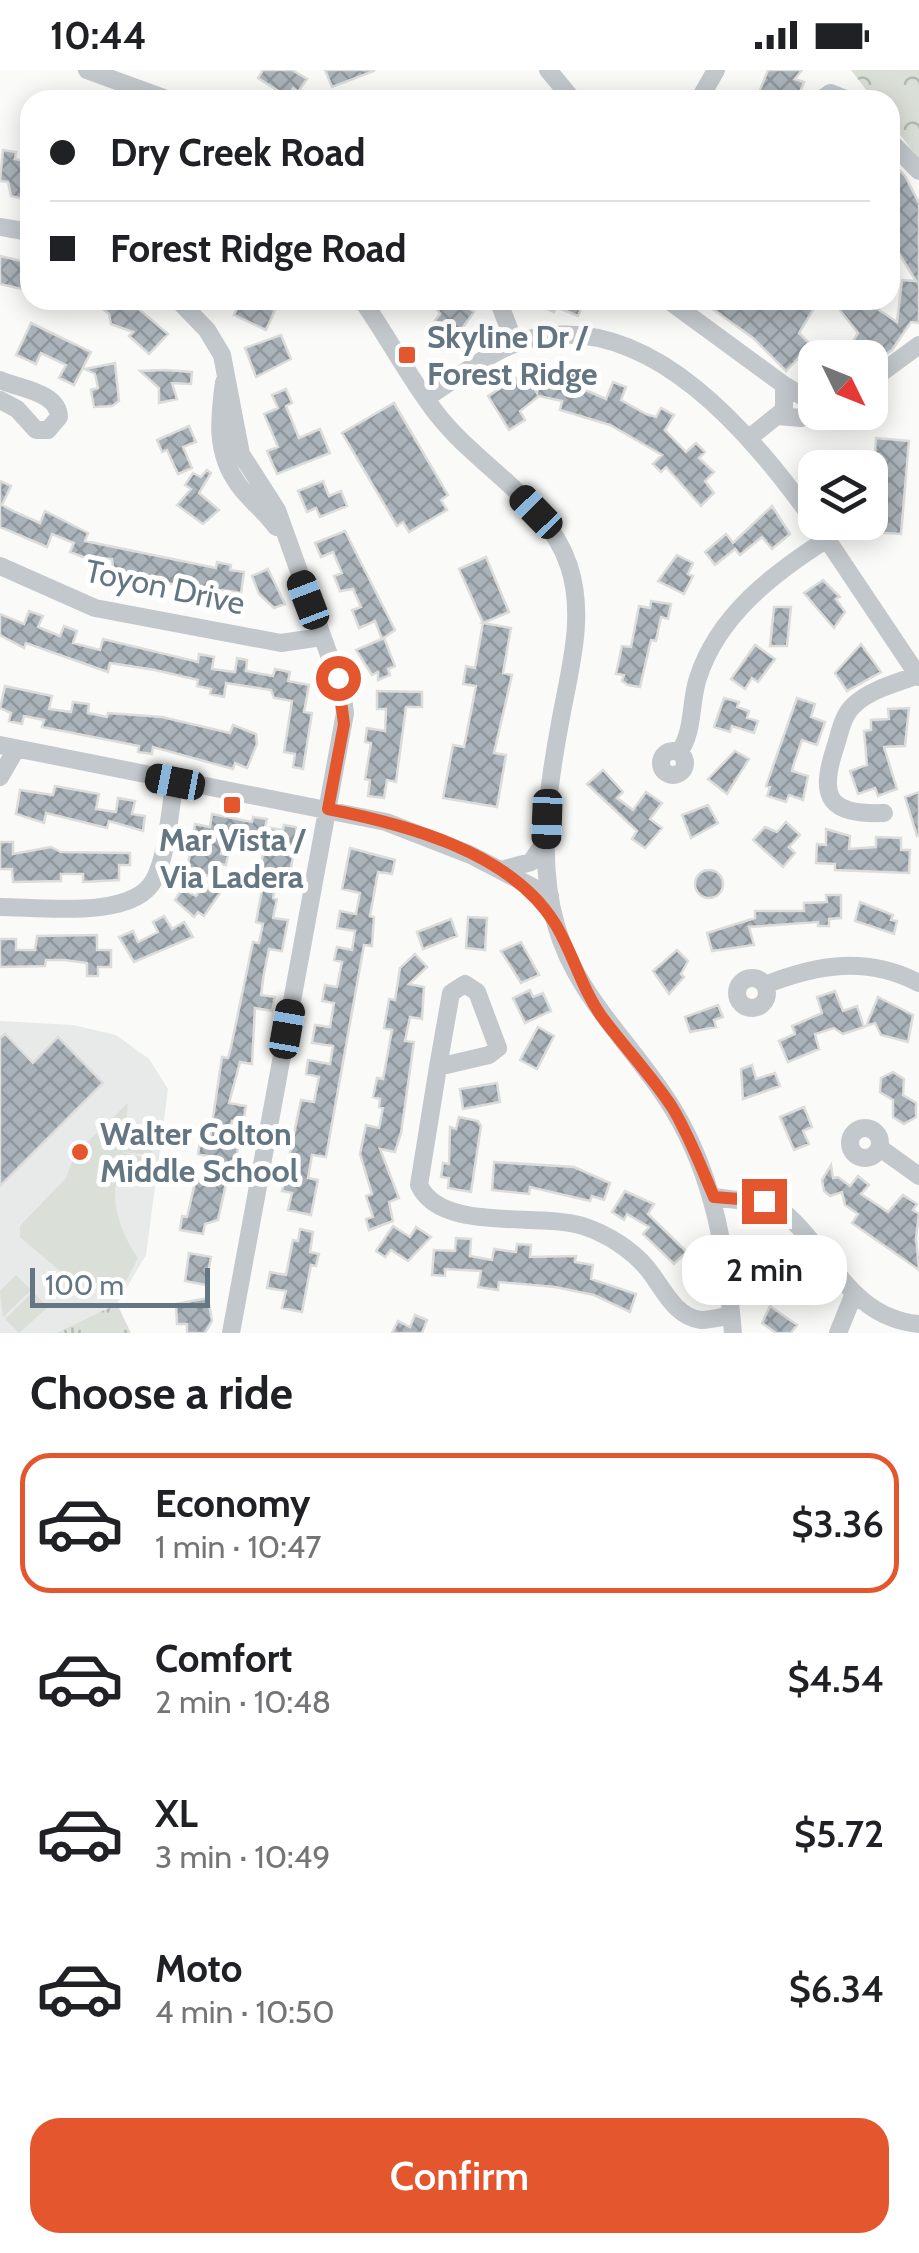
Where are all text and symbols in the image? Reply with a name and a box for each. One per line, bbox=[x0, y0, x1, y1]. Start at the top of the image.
text: 10:44 bbox=[50, 12, 146, 59]
text: Dry Creek Road bbox=[110, 129, 365, 176]
text: Forest Ridge Road bbox=[110, 225, 406, 272]
place label: Skyline Dr / Forest Ridge bbox=[427, 317, 598, 393]
north arrow bbox=[798, 340, 888, 430]
map controls bbox=[798, 340, 888, 540]
marker: Skyline Dr / Forest Ridge bbox=[396, 344, 418, 366]
button: layers bbox=[798, 450, 888, 540]
car bbox=[504, 480, 568, 544]
street label: Toyon Drive bbox=[82, 551, 248, 622]
car bbox=[283, 567, 333, 633]
route start bbox=[316, 656, 361, 701]
car bbox=[143, 762, 207, 802]
car bbox=[531, 788, 563, 850]
marker: Mar Vista / Via Ladera bbox=[221, 794, 243, 816]
place label: Mar Vista / Via Ladera bbox=[159, 820, 307, 896]
car bbox=[267, 997, 307, 1061]
place label: Walter Colton Middle School bbox=[100, 1114, 298, 1190]
marker: Walter Colton Middle School bbox=[69, 1141, 91, 1163]
route end bbox=[742, 1179, 787, 1224]
callout: 2 min bbox=[682, 1236, 846, 1306]
text: 2 min bbox=[726, 1250, 803, 1289]
scale bar bbox=[30, 1263, 210, 1308]
text: 100 m bbox=[45, 1268, 124, 1302]
text: Choose a ride bbox=[30, 1366, 293, 1420]
icon: car bbox=[35, 1478, 125, 1568]
text: Economy bbox=[155, 1480, 310, 1527]
text: $3.36 bbox=[791, 1500, 884, 1547]
text: 1 min · 10:47 bbox=[155, 1527, 321, 1566]
icon: car bbox=[35, 1633, 125, 1723]
text: Comfort bbox=[155, 1635, 292, 1682]
text: $4.54 bbox=[787, 1655, 884, 1702]
text: 2 min · 10:48 bbox=[155, 1682, 331, 1721]
icon: car bbox=[35, 1788, 125, 1878]
text: XL bbox=[155, 1790, 198, 1837]
text: $5.72 bbox=[794, 1810, 884, 1857]
text: 3 min · 10:49 bbox=[155, 1837, 330, 1876]
icon: car bbox=[35, 1943, 125, 2033]
text: Moto bbox=[155, 1945, 242, 1992]
text: $6.34 bbox=[789, 1965, 884, 2012]
text: 4 min · 10:50 bbox=[155, 1992, 335, 2031]
button: Confirm bbox=[30, 2118, 889, 2233]

